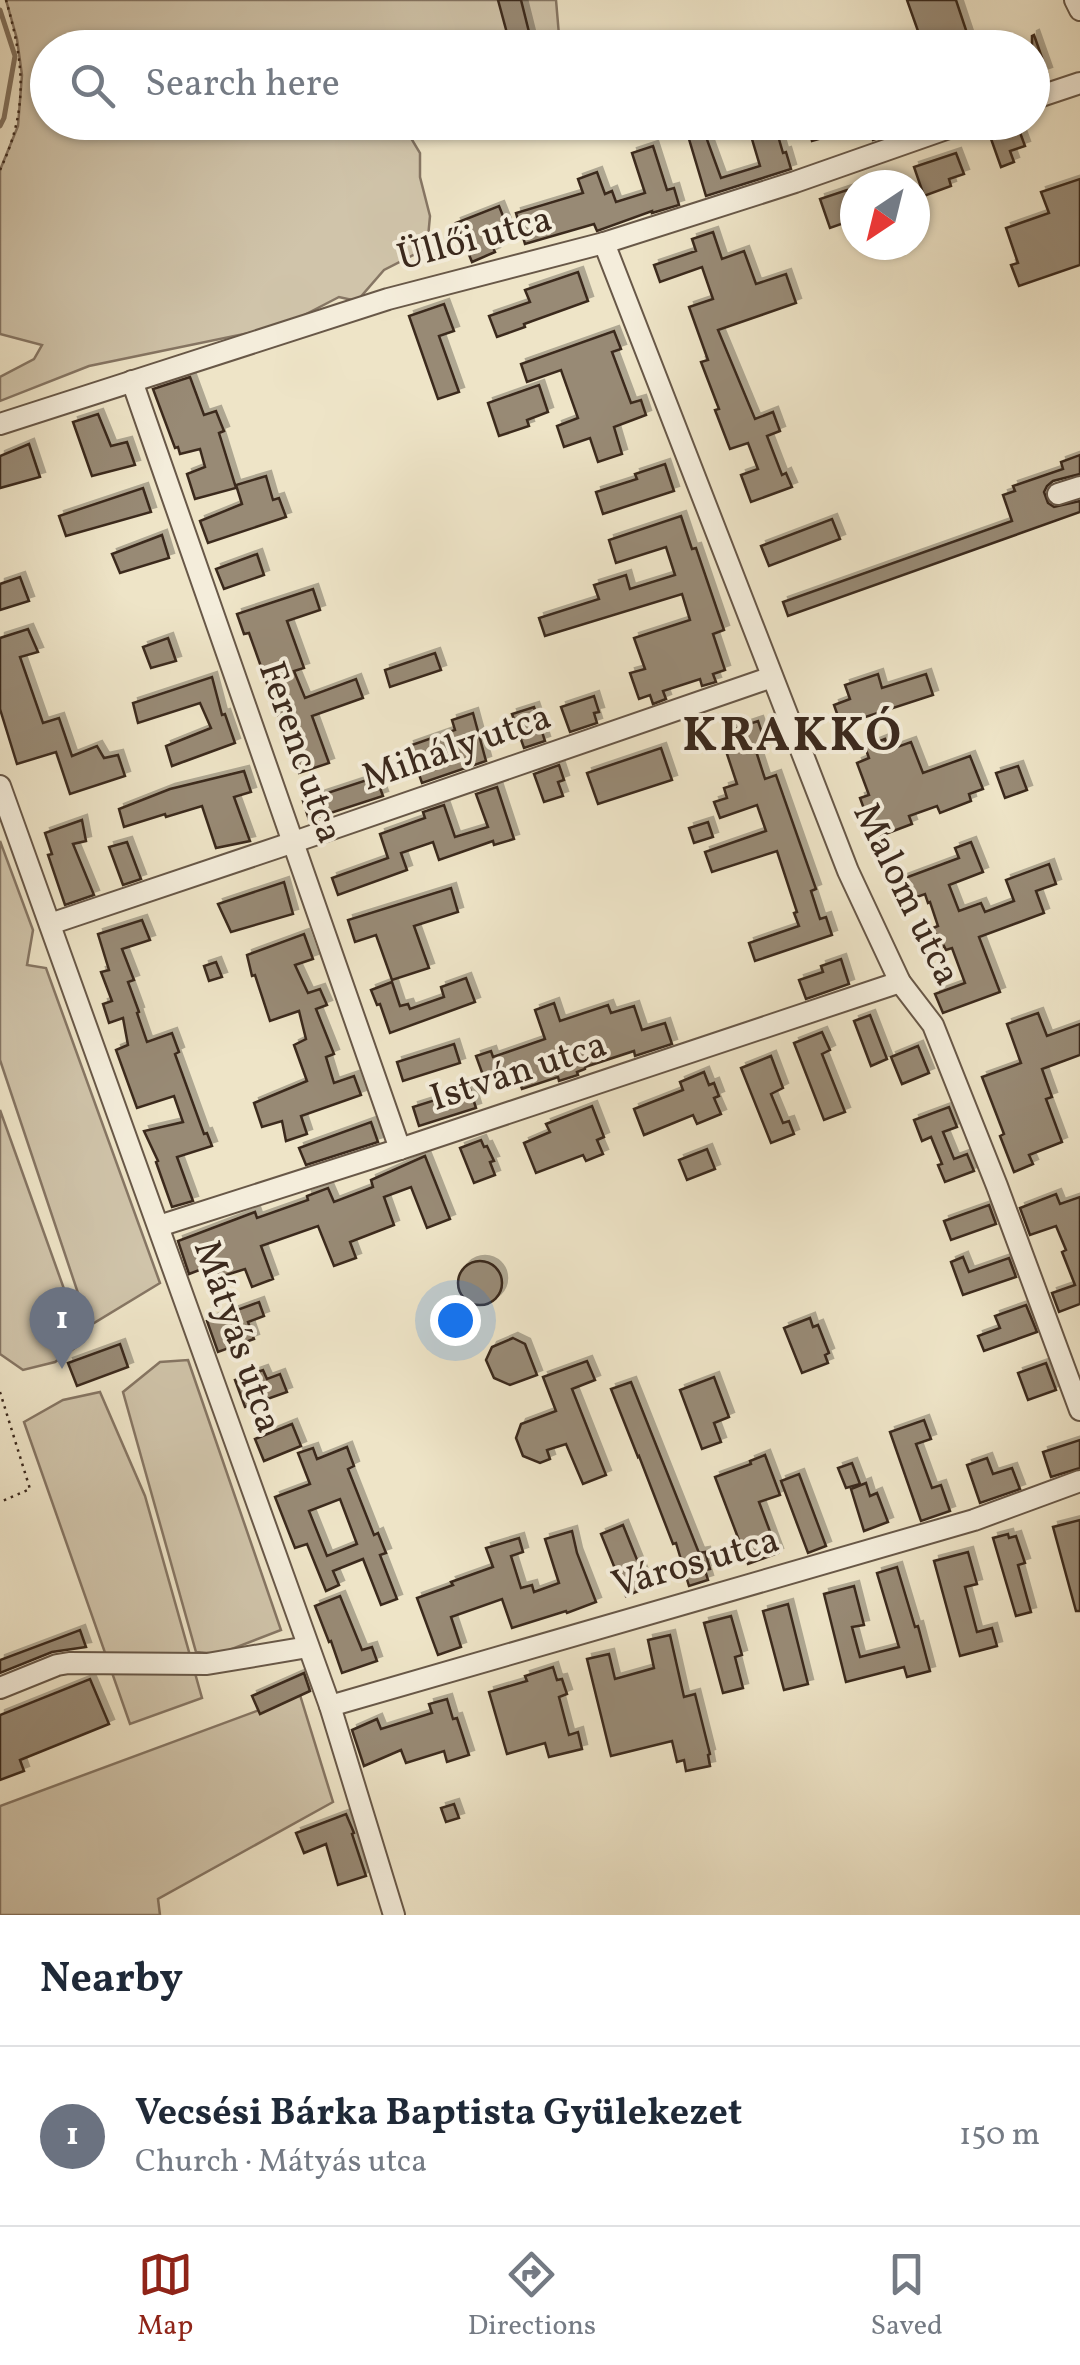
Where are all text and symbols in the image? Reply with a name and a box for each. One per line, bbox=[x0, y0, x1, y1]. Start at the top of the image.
search box bbox=[30, 30, 1050, 140]
icon: search bbox=[65, 58, 120, 113]
text: Search here bbox=[145, 59, 340, 112]
north arrow bbox=[840, 170, 930, 260]
street label: Üllői utca bbox=[392, 194, 558, 286]
street label: Ferenc utca bbox=[243, 655, 355, 851]
street label: Mihály utca bbox=[355, 692, 559, 806]
district label: KRAKKÓ bbox=[682, 704, 904, 771]
street label: Malom utca bbox=[838, 795, 972, 995]
street label: István utca bbox=[424, 1020, 614, 1126]
street label: Mátyás utca bbox=[178, 1233, 294, 1441]
pin: 1 bbox=[30, 1286, 94, 1369]
your location bbox=[430, 1295, 481, 1346]
street label: Város utca bbox=[606, 1515, 786, 1613]
text: Nearby bbox=[40, 1951, 183, 2010]
text: Vecsési Bárka Baptista Gyülekezet bbox=[135, 2088, 742, 2141]
text: 1 bbox=[66, 2114, 79, 2158]
text: 150 m bbox=[959, 2114, 1040, 2158]
text: Church · Mátyás utca bbox=[135, 2141, 427, 2185]
tab: Map bbox=[137, 2247, 193, 2346]
tab: Directions bbox=[468, 2247, 596, 2346]
tab: Saved bbox=[871, 2247, 943, 2346]

